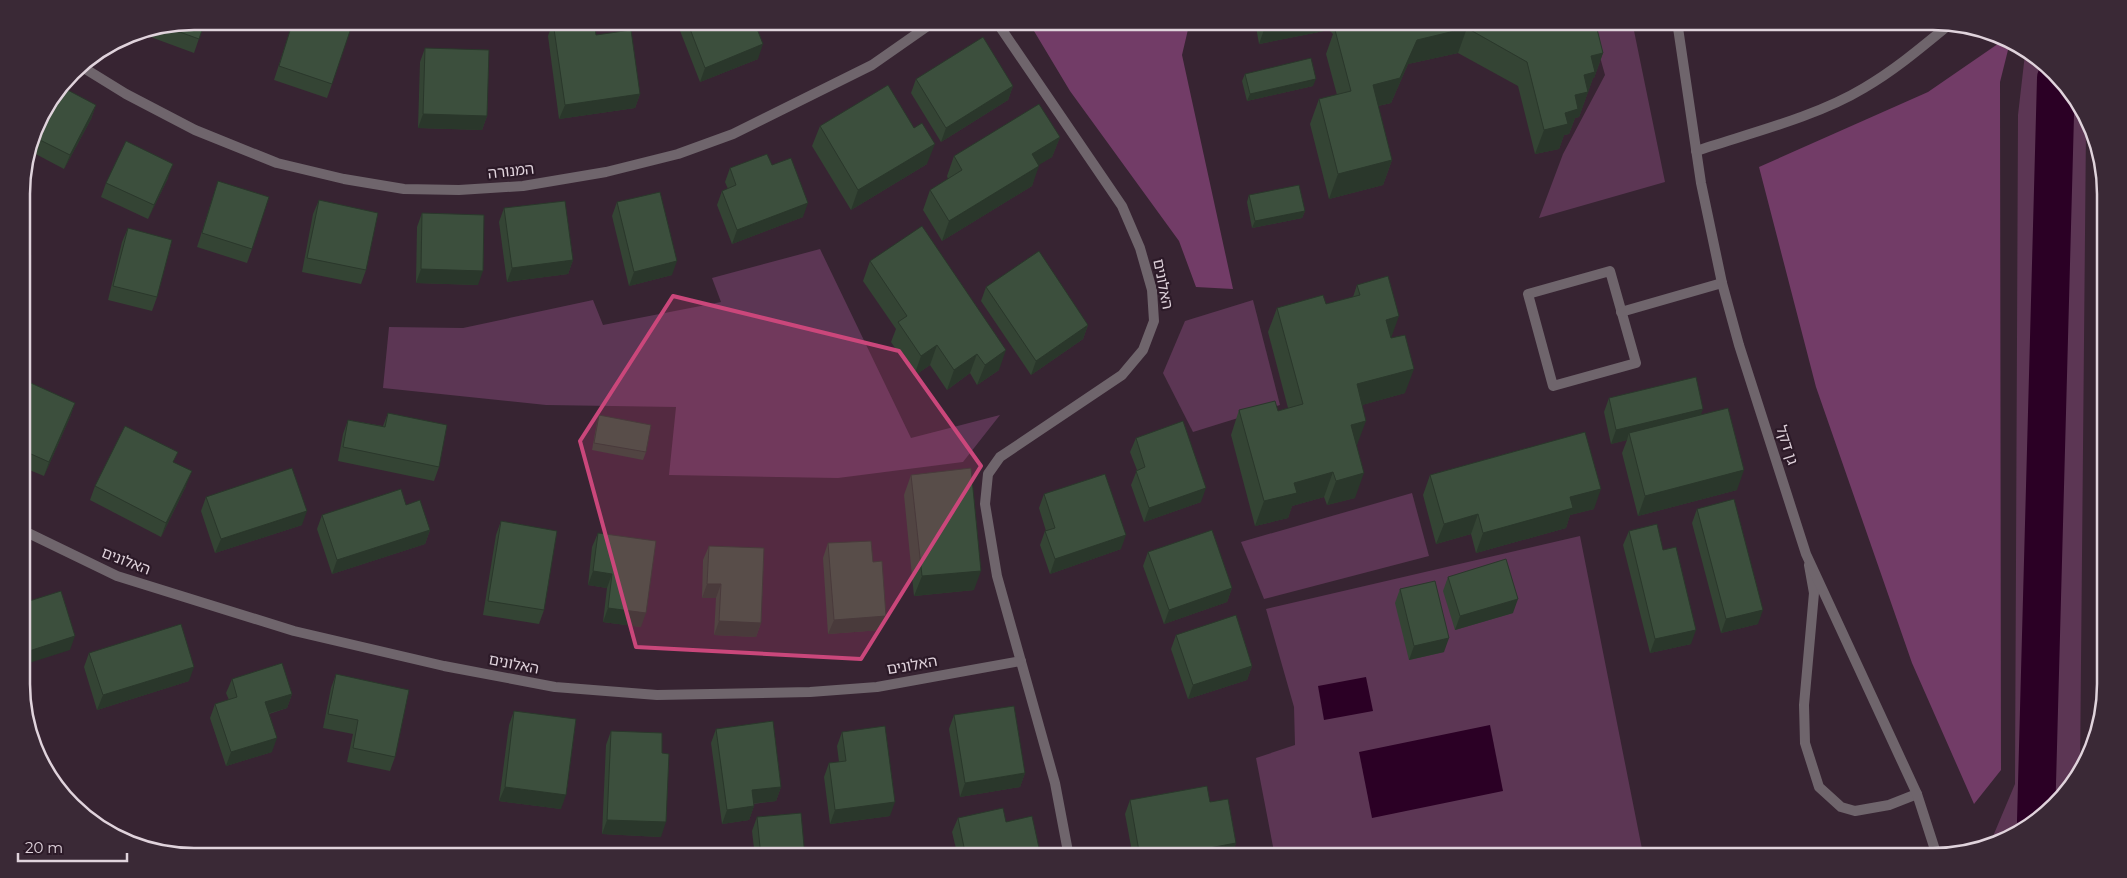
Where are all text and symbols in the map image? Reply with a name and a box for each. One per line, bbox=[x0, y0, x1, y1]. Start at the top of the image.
street label: המנורה bbox=[487, 159, 535, 182]
street label: האלונים bbox=[1149, 257, 1178, 311]
street label: גן דקל bbox=[1772, 423, 1803, 467]
street label: האלונים bbox=[99, 543, 153, 579]
street label: האלונים bbox=[487, 649, 541, 678]
street label: האלונים bbox=[885, 651, 939, 678]
scale bar bbox=[18, 830, 126, 862]
text: 20 m bbox=[25, 838, 63, 857]

